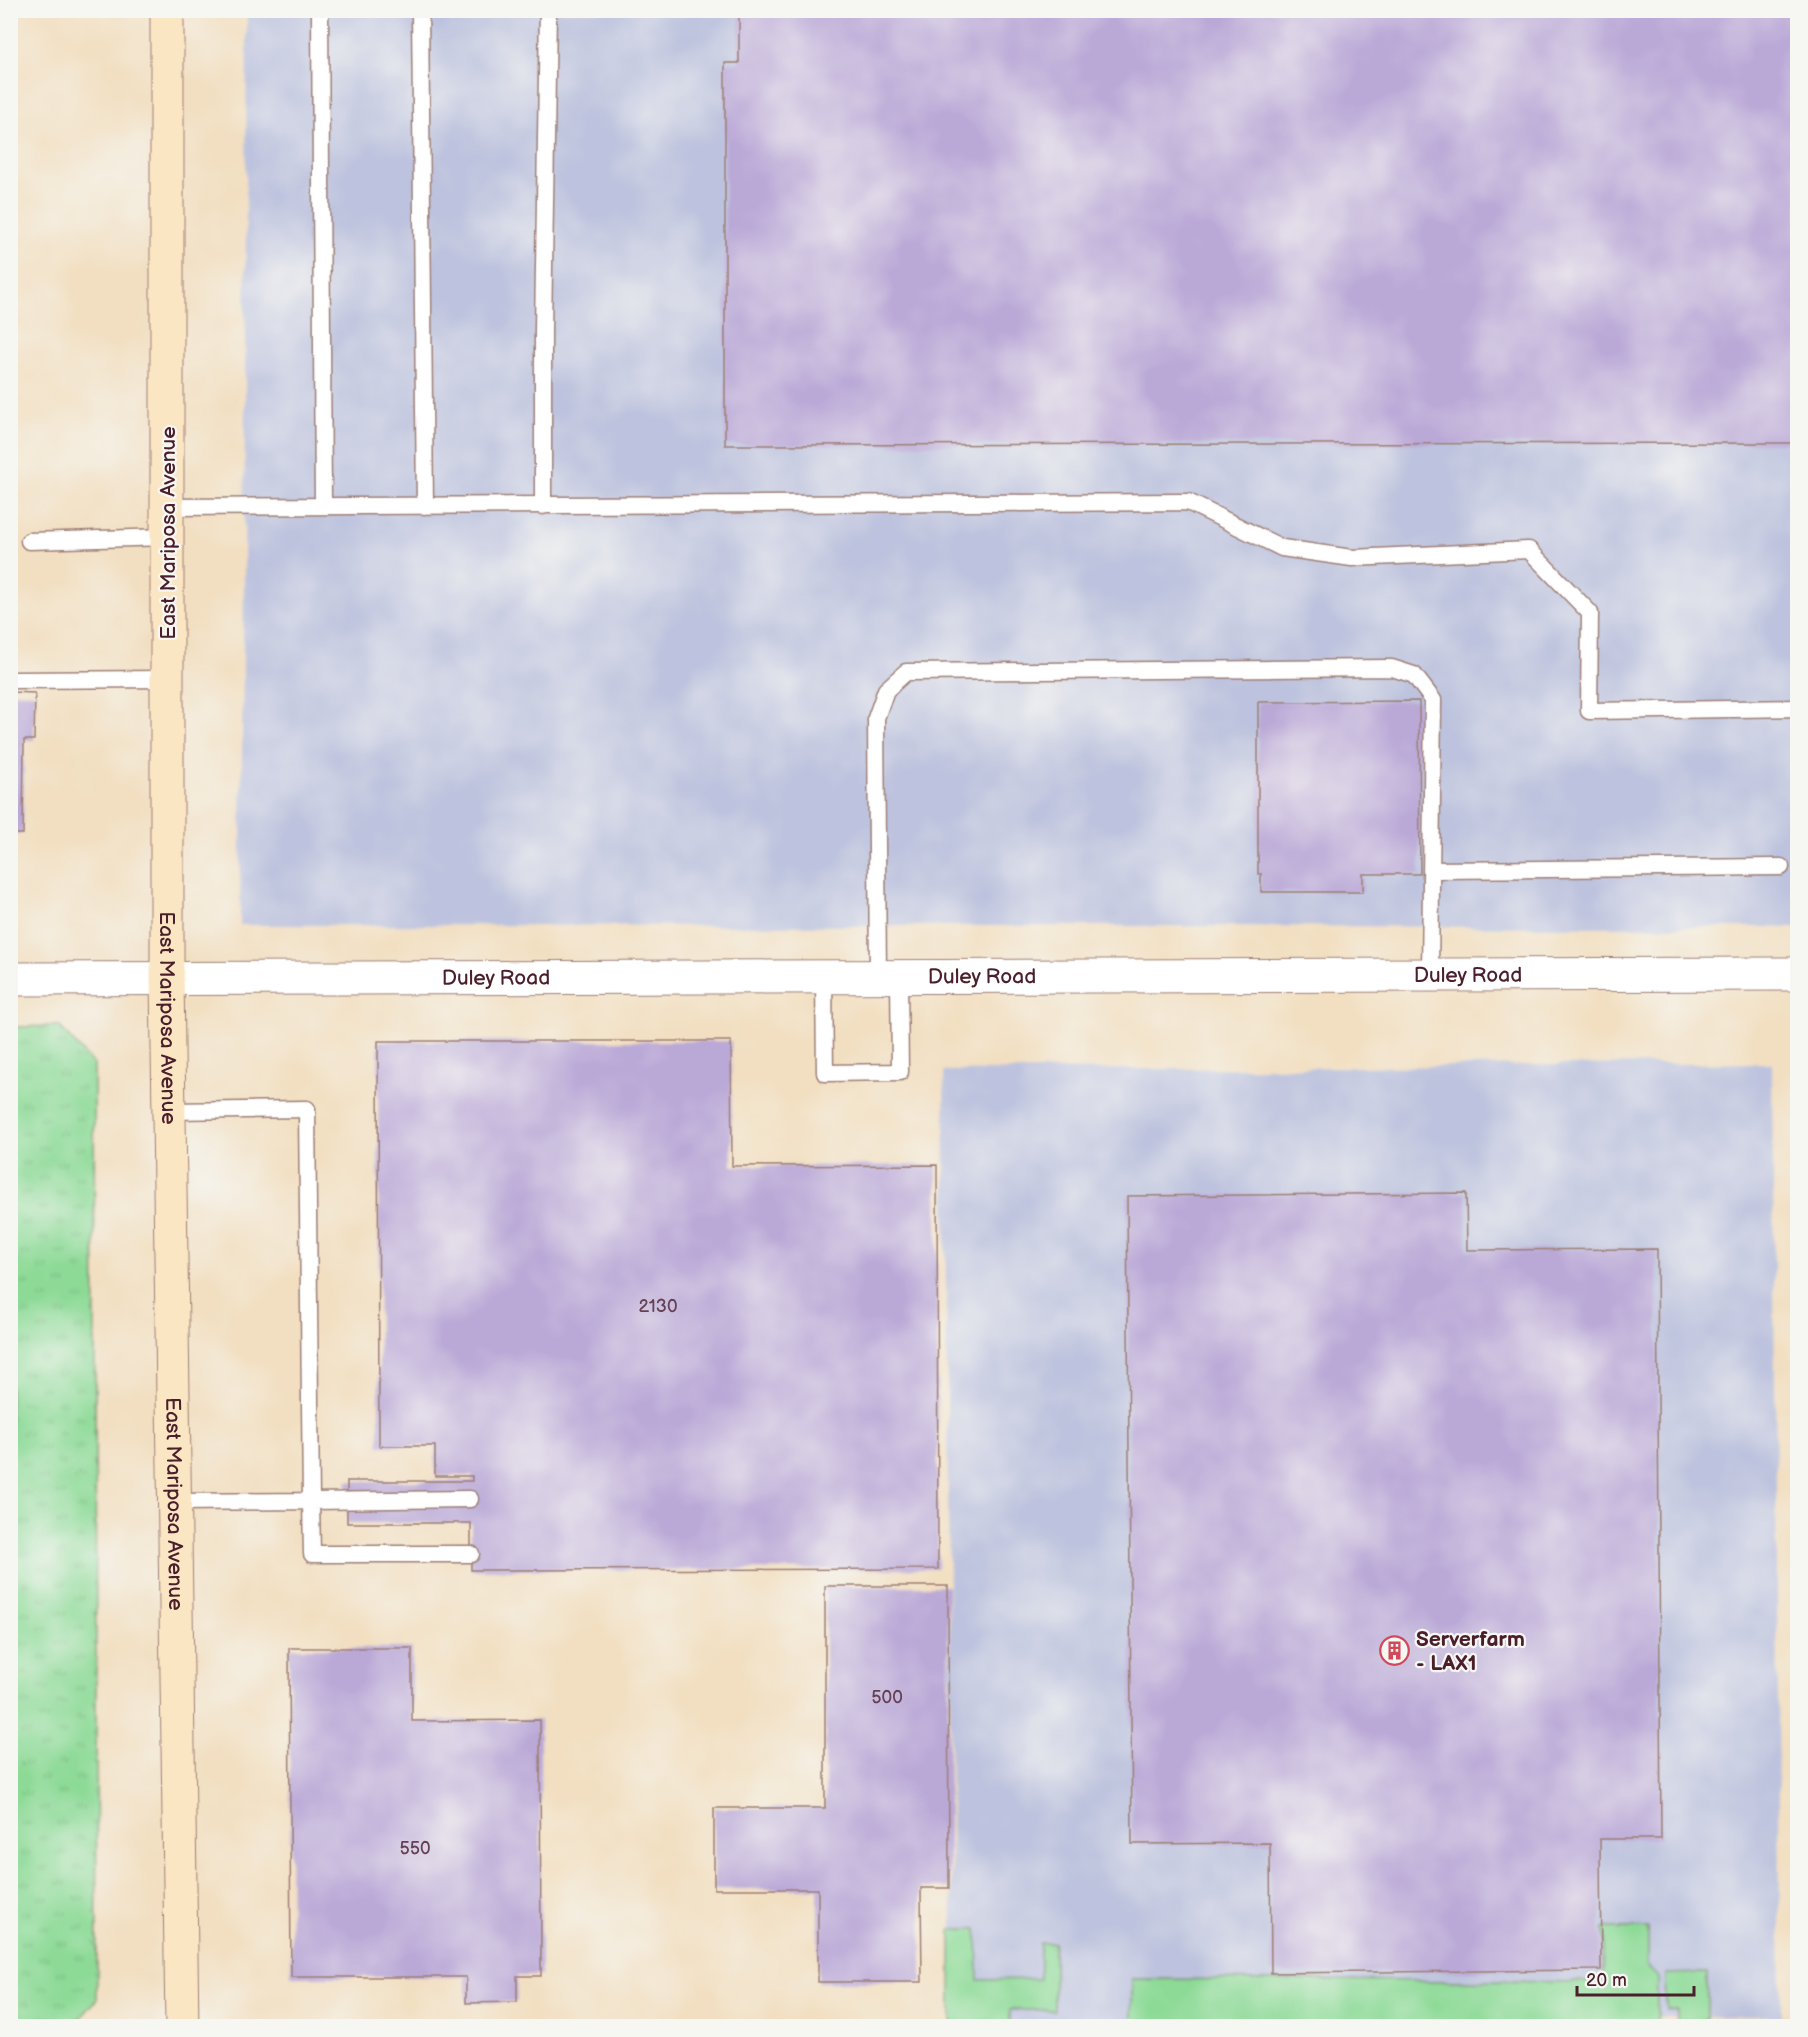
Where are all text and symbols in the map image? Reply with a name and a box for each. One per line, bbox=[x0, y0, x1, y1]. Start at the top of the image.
street label: East Mariposa Avenue bbox=[156, 426, 181, 640]
street label: East Mariposa Avenue bbox=[155, 911, 182, 1125]
street label: Duley Road bbox=[1414, 962, 1522, 988]
street label: Duley Road bbox=[928, 964, 1036, 989]
street label: Duley Road bbox=[442, 965, 550, 990]
house number: 2130 bbox=[639, 1296, 677, 1317]
street label: East Mariposa Avenue bbox=[161, 1397, 189, 1611]
place label: Serverfarm - LAX1 bbox=[1416, 1627, 1525, 1676]
building icon: Serverfarm - LAX1 bbox=[1379, 1635, 1411, 1667]
house number: 500 bbox=[871, 1687, 903, 1708]
house number: 550 bbox=[399, 1838, 431, 1859]
scale bar bbox=[1577, 1959, 1694, 1997]
text: 20 m bbox=[1586, 1970, 1627, 1991]

